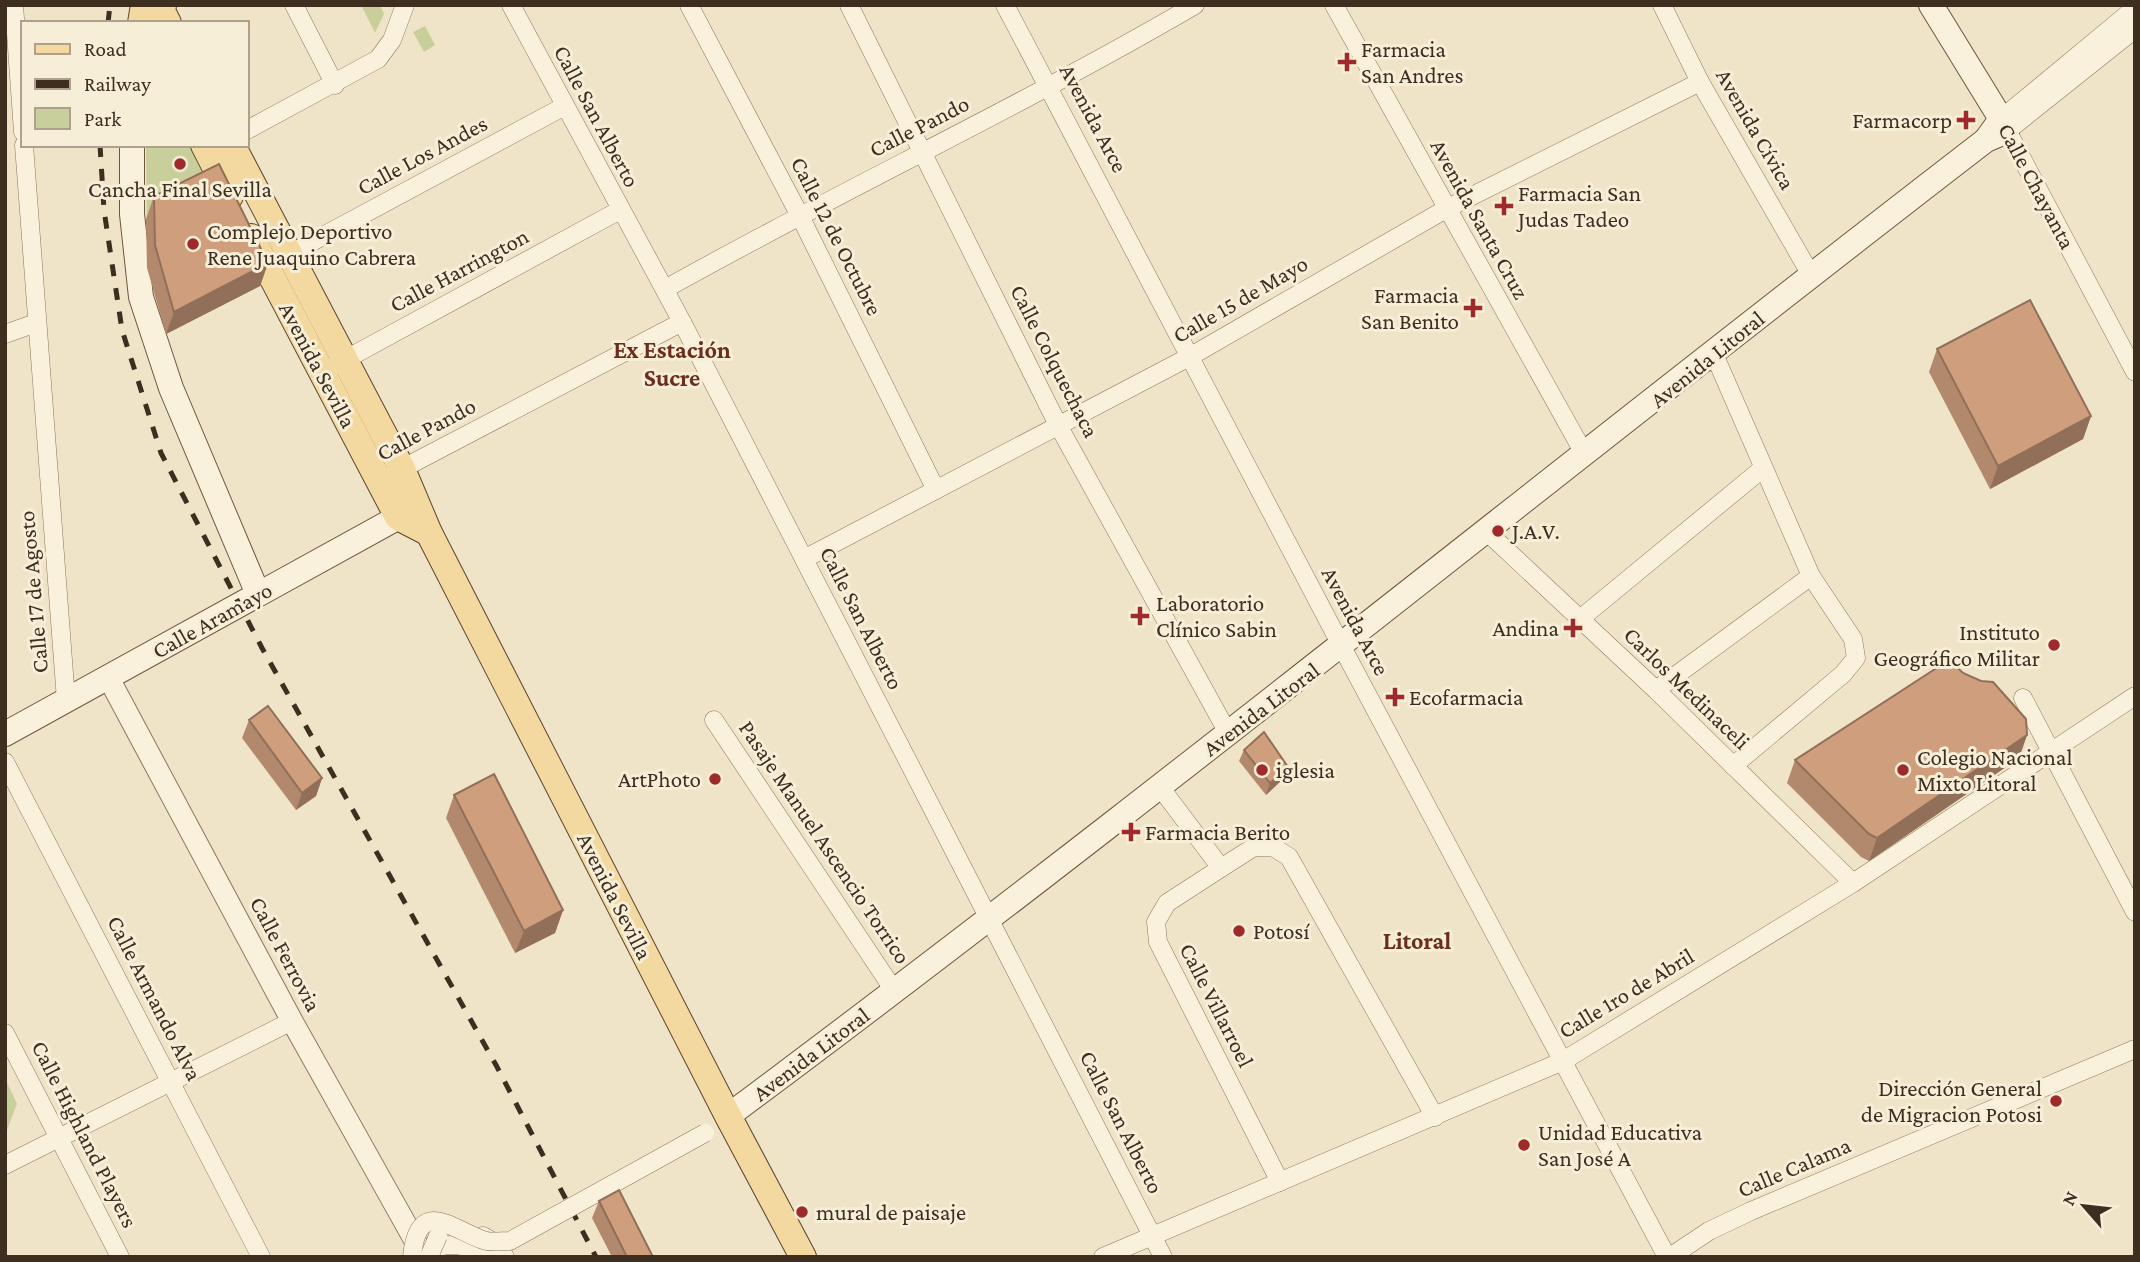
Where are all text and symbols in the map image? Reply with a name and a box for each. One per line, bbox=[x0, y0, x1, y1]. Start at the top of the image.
legend bbox=[21, 21, 248, 147]
place label: Farmacia San Andres bbox=[1361, 36, 1463, 88]
text: Road bbox=[84, 37, 127, 61]
street label: Calle San Alberto bbox=[549, 41, 645, 191]
marker: Farmacia San Andres bbox=[1339, 54, 1355, 70]
street label: Avenida Arce bbox=[1055, 59, 1133, 177]
street label: Avenida Cívica bbox=[1711, 64, 1801, 194]
text: Railway bbox=[84, 72, 151, 96]
street label: Calle Pando bbox=[865, 90, 973, 162]
text: Park bbox=[84, 107, 121, 131]
place label: Farmacorp bbox=[1852, 107, 1952, 133]
street label: Calle Los Andes bbox=[353, 110, 491, 200]
marker: Farmacorp bbox=[1958, 112, 1974, 128]
street label: Calle Chayanta bbox=[1993, 119, 2081, 254]
street label: Avenida Santa Cruz bbox=[1425, 135, 1535, 304]
street label: Calle 12 de Octubre bbox=[786, 152, 888, 320]
marker: Cancha Final Sevilla bbox=[172, 156, 188, 172]
place label: Cancha Final Sevilla bbox=[88, 176, 272, 202]
place label: Farmacia San Judas Tadeo bbox=[1516, 180, 1641, 232]
marker: Farmacia San Judas Tadeo bbox=[1496, 198, 1512, 214]
place label: Complejo Deportivo Rene Juaquino Cabrera bbox=[207, 218, 417, 270]
street label: Calle Harrington bbox=[385, 223, 533, 317]
marker: Complejo Deportivo Rene Juaquino Cabrera bbox=[185, 236, 201, 252]
street label: Calle 15 de Mayo bbox=[1168, 250, 1312, 348]
street label: Calle Colquechaca bbox=[1005, 280, 1105, 442]
place label: Farmacia San Benito bbox=[1361, 282, 1459, 334]
street label: Avenida Sevilla bbox=[274, 298, 362, 433]
marker: Farmacia San Benito bbox=[1465, 300, 1481, 316]
street label: Avenida Litoral bbox=[1645, 305, 1769, 413]
district label: Ex Estación Sucre bbox=[613, 336, 731, 391]
street label: Calle Pando bbox=[372, 392, 480, 466]
street label: Calle 17 de Agosto bbox=[13, 510, 53, 674]
place label: J.A.V. bbox=[1510, 518, 1560, 544]
marker: J.A.V. bbox=[1490, 523, 1506, 539]
street label: Calle San Alberto bbox=[815, 542, 909, 694]
street label: Avenida Arce bbox=[1317, 562, 1395, 680]
street label: Calle Aramayo bbox=[148, 576, 276, 664]
place label: Laboratorio Clínico Sabin bbox=[1156, 590, 1277, 642]
marker: Laboratorio Clínico Sabin bbox=[1130, 606, 1150, 626]
place label: Andina bbox=[1492, 615, 1559, 641]
place label: Instituto Geográfico Militar bbox=[1873, 619, 2040, 671]
marker: Andina bbox=[1565, 620, 1581, 636]
street label: Carlos Medinaceli bbox=[1619, 621, 1755, 755]
marker: Instituto Geográfico Militar bbox=[2046, 637, 2062, 653]
street label: Avenida Litoral bbox=[1198, 657, 1324, 761]
place label: Ecofarmacia bbox=[1409, 684, 1524, 710]
marker: Ecofarmacia bbox=[1387, 689, 1403, 705]
street label: Pasaje Manuel Ascencio Torrico bbox=[734, 715, 916, 969]
place label: Colegio Nacional Mixto Litoral bbox=[1917, 744, 2073, 796]
place label: iglesia bbox=[1276, 757, 1335, 783]
marker: iglesia bbox=[1254, 762, 1270, 778]
marker: Colegio Nacional Mixto Litoral bbox=[1895, 762, 1911, 778]
place label: ArtPhoto bbox=[618, 766, 701, 792]
marker: ArtPhoto bbox=[707, 771, 723, 787]
place label: Farmacia Berito bbox=[1145, 819, 1290, 845]
marker: Farmacia Berito bbox=[1123, 824, 1139, 840]
street label: Avenida Sevilla bbox=[572, 828, 658, 964]
street label: Calle Ferrovia bbox=[245, 892, 327, 1016]
street label: Calle Armando Alva bbox=[102, 911, 208, 1085]
place label: Potosí bbox=[1253, 918, 1310, 944]
marker: Potosí bbox=[1231, 923, 1247, 939]
district label: Litoral bbox=[1383, 927, 1451, 954]
street label: Calle Villarroel bbox=[1175, 939, 1259, 1071]
street label: Calle 1ro de Abril bbox=[1554, 942, 1698, 1044]
street label: Avenida Litoral bbox=[748, 1002, 874, 1106]
street label: Calle Highland Players bbox=[27, 1036, 143, 1232]
street label: Calle San Alberto bbox=[1075, 1046, 1169, 1198]
place label: Dirección General de Migracion Potosi bbox=[1861, 1075, 2042, 1127]
marker: Dirección General de Migracion Potosi bbox=[2048, 1093, 2064, 1109]
place label: Unidad Educativa San José A bbox=[1538, 1119, 1703, 1171]
street label: Calle Calama bbox=[1733, 1131, 1855, 1203]
marker: Unidad Educativa San José A bbox=[1516, 1137, 1532, 1153]
north arrow bbox=[2049, 1171, 2119, 1241]
text: N bbox=[2057, 1188, 2082, 1209]
place label: mural de paisaje bbox=[816, 1199, 966, 1225]
marker: mural de paisaje bbox=[794, 1204, 810, 1220]

